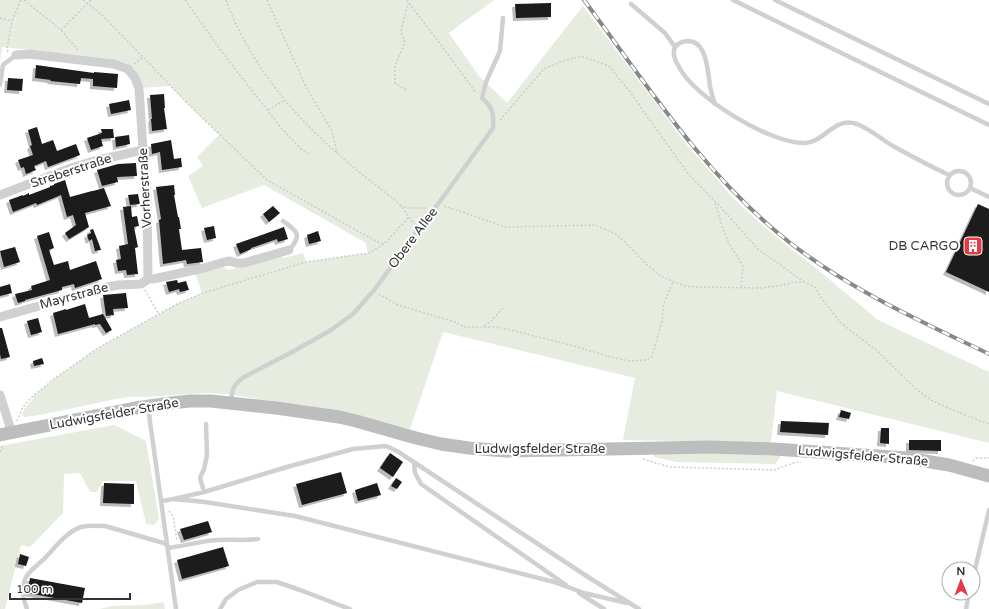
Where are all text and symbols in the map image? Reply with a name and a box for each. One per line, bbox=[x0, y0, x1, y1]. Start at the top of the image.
street label: Vorherstraße bbox=[135, 148, 155, 228]
street label: Streberstraße bbox=[29, 150, 113, 192]
street label: Obere Allee bbox=[385, 204, 441, 272]
building icon: DB CARGO bbox=[962, 235, 984, 257]
place label: DB CARGO bbox=[888, 238, 959, 254]
street label: Mayrstraße bbox=[38, 279, 110, 313]
street label: Ludwigsfelder Straße bbox=[48, 395, 180, 433]
street label: Ludwigsfelder Straße bbox=[475, 441, 605, 457]
street label: Ludwigsfelder Straße bbox=[797, 442, 929, 470]
north arrow bbox=[941, 561, 981, 601]
text: N bbox=[956, 565, 965, 578]
scale bar bbox=[10, 575, 130, 601]
text: 100 m bbox=[16, 582, 53, 596]

